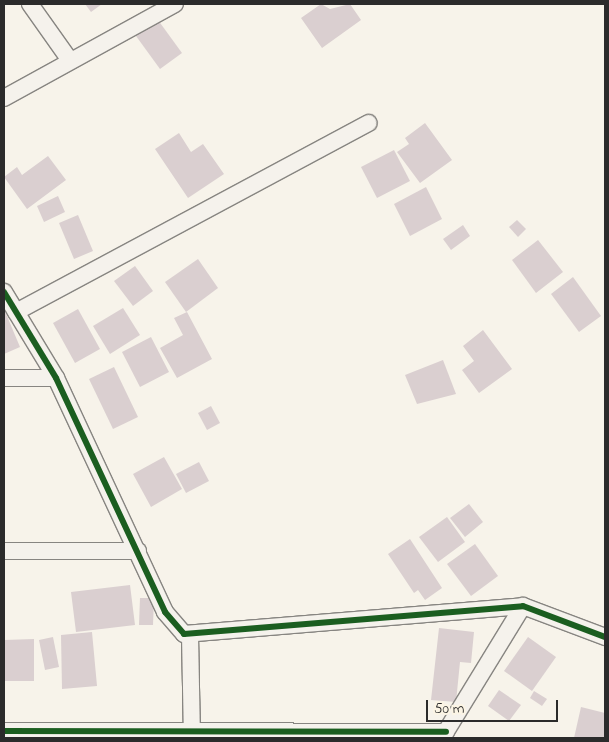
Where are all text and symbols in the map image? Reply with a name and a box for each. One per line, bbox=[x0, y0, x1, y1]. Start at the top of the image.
scale bar bbox=[429, 690, 562, 722]
text: 50 m bbox=[434, 698, 464, 720]

